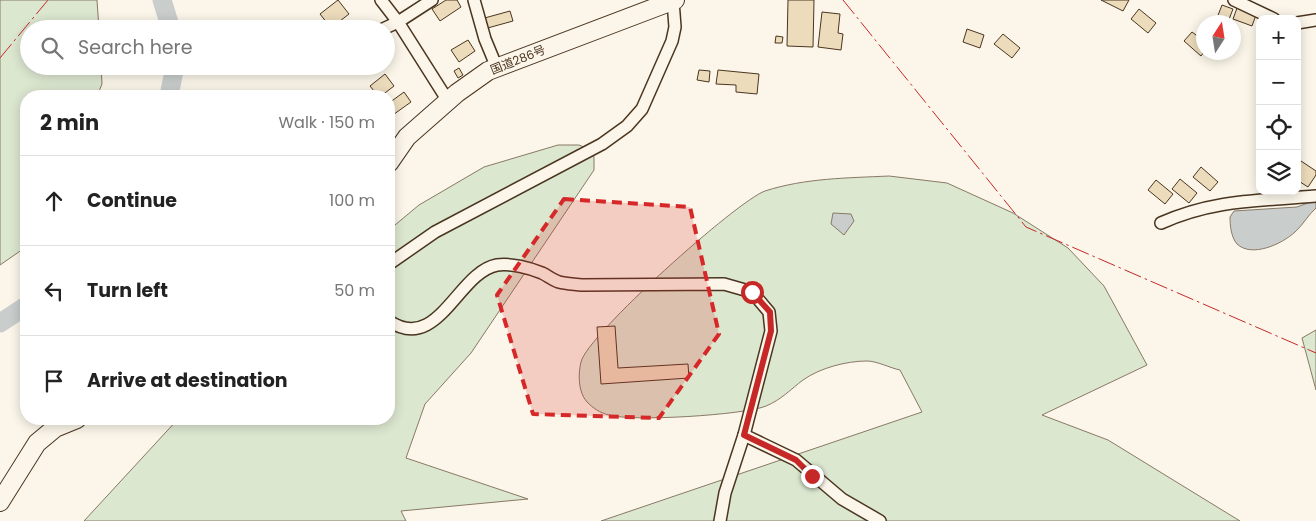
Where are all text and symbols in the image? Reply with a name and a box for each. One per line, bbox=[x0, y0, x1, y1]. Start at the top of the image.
north arrow bbox=[1196, 15, 1241, 60]
map controls bbox=[1256, 15, 1301, 195]
button: + bbox=[1256, 15, 1301, 60]
search box bbox=[20, 20, 395, 75]
icon: search bbox=[38, 34, 66, 62]
text: Search here bbox=[78, 34, 192, 61]
street label: 国道286号 bbox=[488, 41, 548, 78]
button: − bbox=[1256, 60, 1301, 105]
button: locate bbox=[1256, 105, 1301, 150]
text: 2 min bbox=[40, 108, 99, 137]
text: Walk · 150 m bbox=[278, 111, 375, 134]
button: layers bbox=[1256, 150, 1301, 195]
icon: ahead bbox=[40, 187, 68, 215]
text: Continue bbox=[87, 187, 177, 214]
text: 100 m bbox=[329, 189, 375, 212]
icon: left bbox=[40, 277, 68, 305]
text: Turn left bbox=[87, 277, 168, 304]
text: 50 m bbox=[334, 279, 375, 302]
route start bbox=[741, 281, 764, 304]
icon: arrive bbox=[40, 367, 68, 395]
text: Arrive at destination bbox=[87, 367, 288, 394]
route end bbox=[801, 465, 824, 488]

